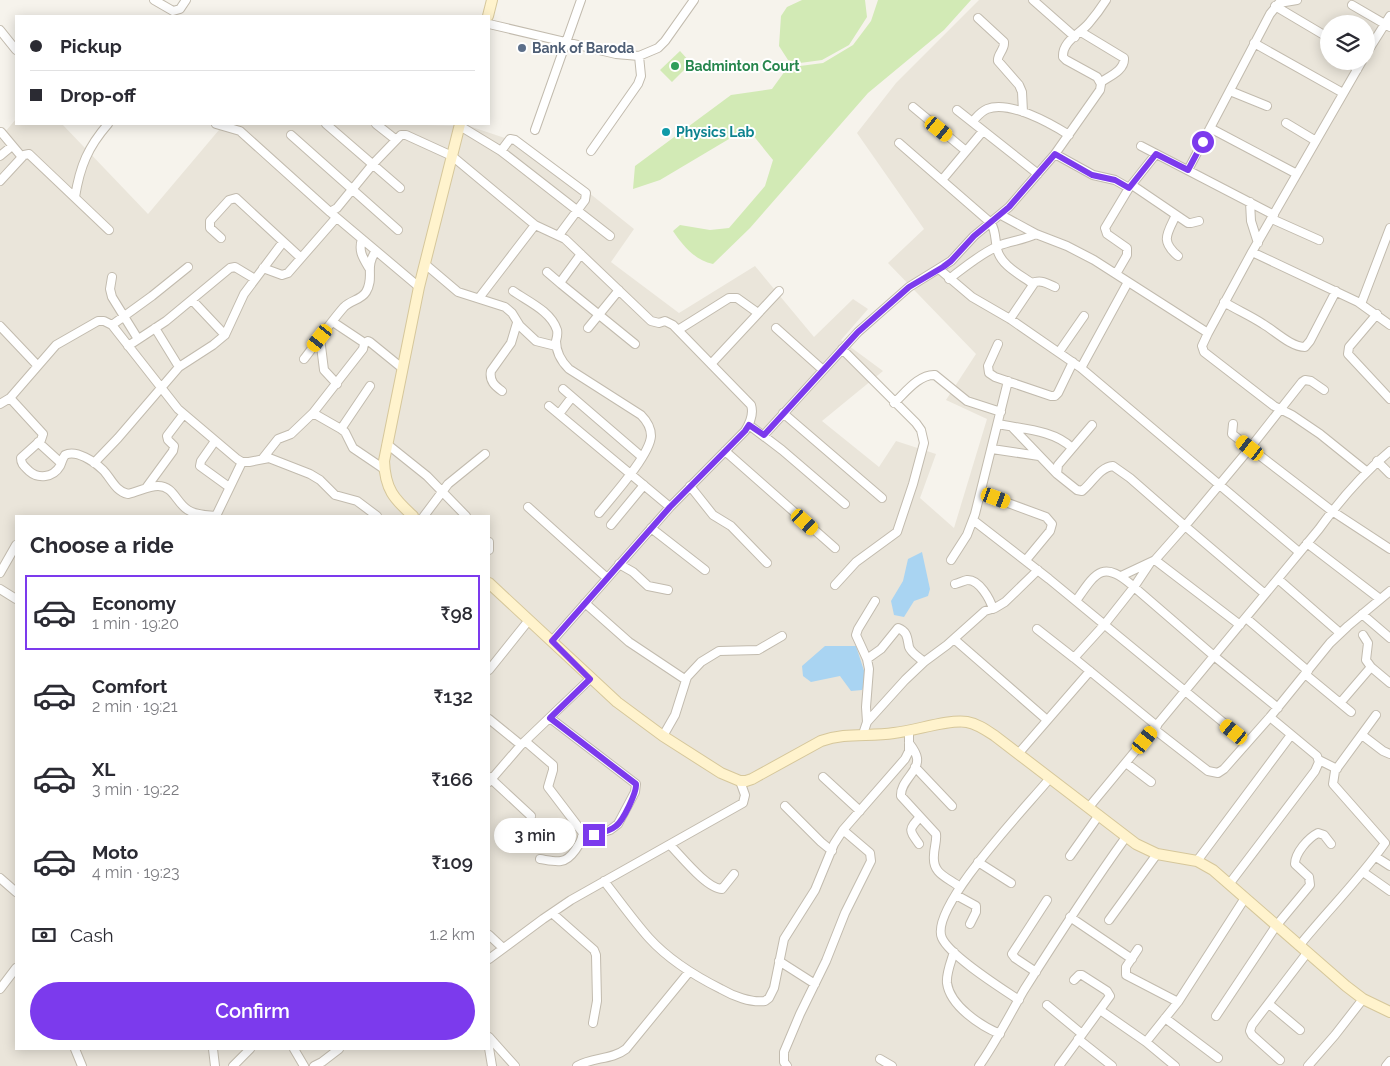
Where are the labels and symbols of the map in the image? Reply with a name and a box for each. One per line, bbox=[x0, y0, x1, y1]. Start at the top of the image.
place label: Bank of Baroda bbox=[532, 40, 634, 56]
marker: Bank of Baroda bbox=[516, 42, 528, 54]
place label: Badminton Court bbox=[685, 58, 800, 74]
marker: Badminton Court bbox=[669, 60, 681, 72]
car bbox=[922, 114, 955, 144]
place label: Physics Lab bbox=[676, 124, 754, 140]
marker: Physics Lab bbox=[660, 126, 672, 138]
route start bbox=[1192, 131, 1214, 153]
car bbox=[304, 322, 335, 354]
car bbox=[1233, 433, 1266, 463]
car bbox=[979, 486, 1012, 510]
car bbox=[788, 506, 821, 538]
car bbox=[1217, 717, 1250, 747]
car bbox=[1129, 724, 1160, 756]
callout: 3 min bbox=[494, 818, 576, 852]
route end bbox=[583, 824, 605, 846]

